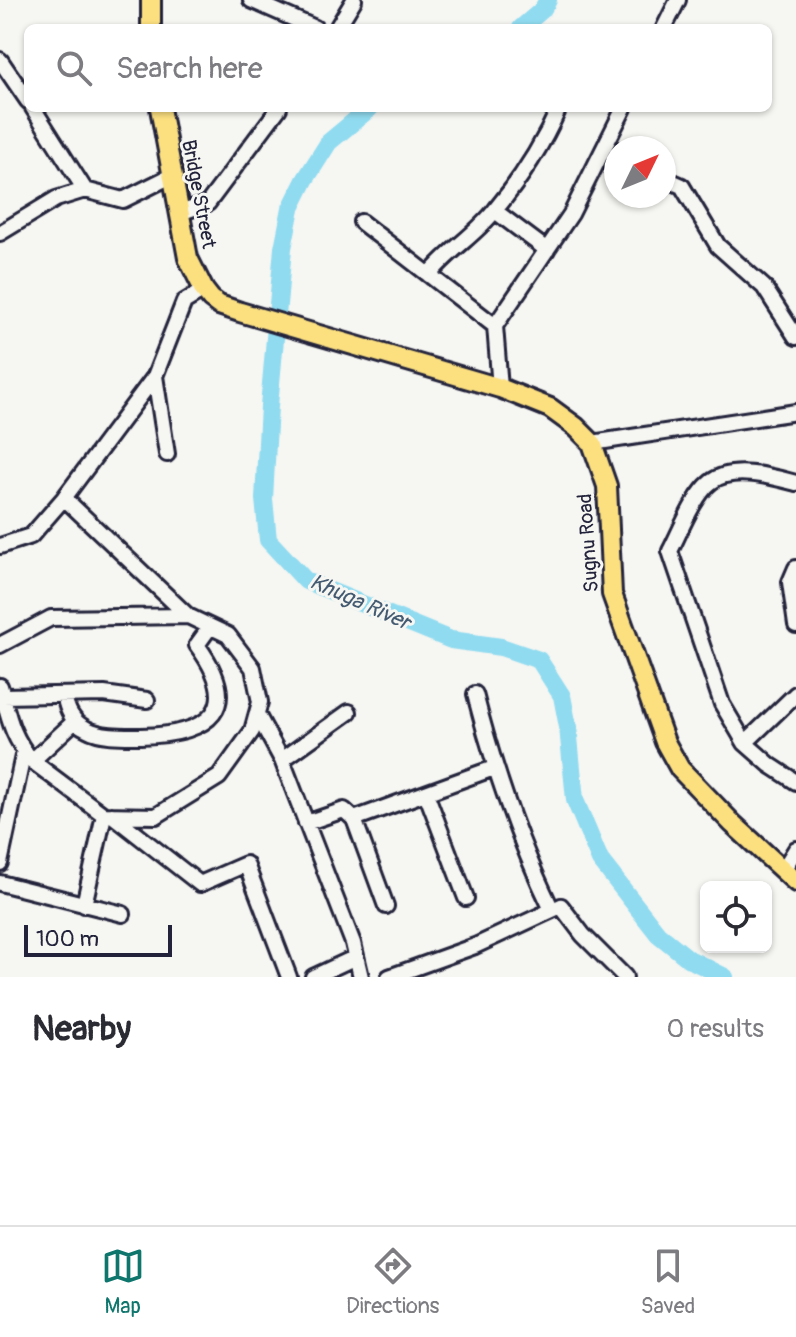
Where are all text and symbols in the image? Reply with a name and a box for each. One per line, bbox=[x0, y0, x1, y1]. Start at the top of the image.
search box bbox=[24, 24, 772, 112]
icon: search bbox=[52, 46, 96, 90]
text: Search here bbox=[116, 50, 263, 87]
north arrow bbox=[604, 136, 676, 208]
street label: Bridge Street bbox=[176, 138, 222, 251]
street label: Sugnu Road bbox=[572, 493, 604, 593]
water label: Khuga River bbox=[306, 568, 417, 638]
map controls bbox=[700, 881, 772, 953]
button: locate bbox=[700, 881, 772, 953]
scale bar bbox=[24, 921, 172, 957]
text: 100 m bbox=[36, 925, 99, 953]
text: Nearby bbox=[32, 1008, 131, 1051]
text: 0 results bbox=[667, 1013, 764, 1045]
tab: Map bbox=[101, 1244, 145, 1320]
tab: Directions bbox=[346, 1244, 439, 1320]
tab: Saved bbox=[641, 1244, 695, 1320]

